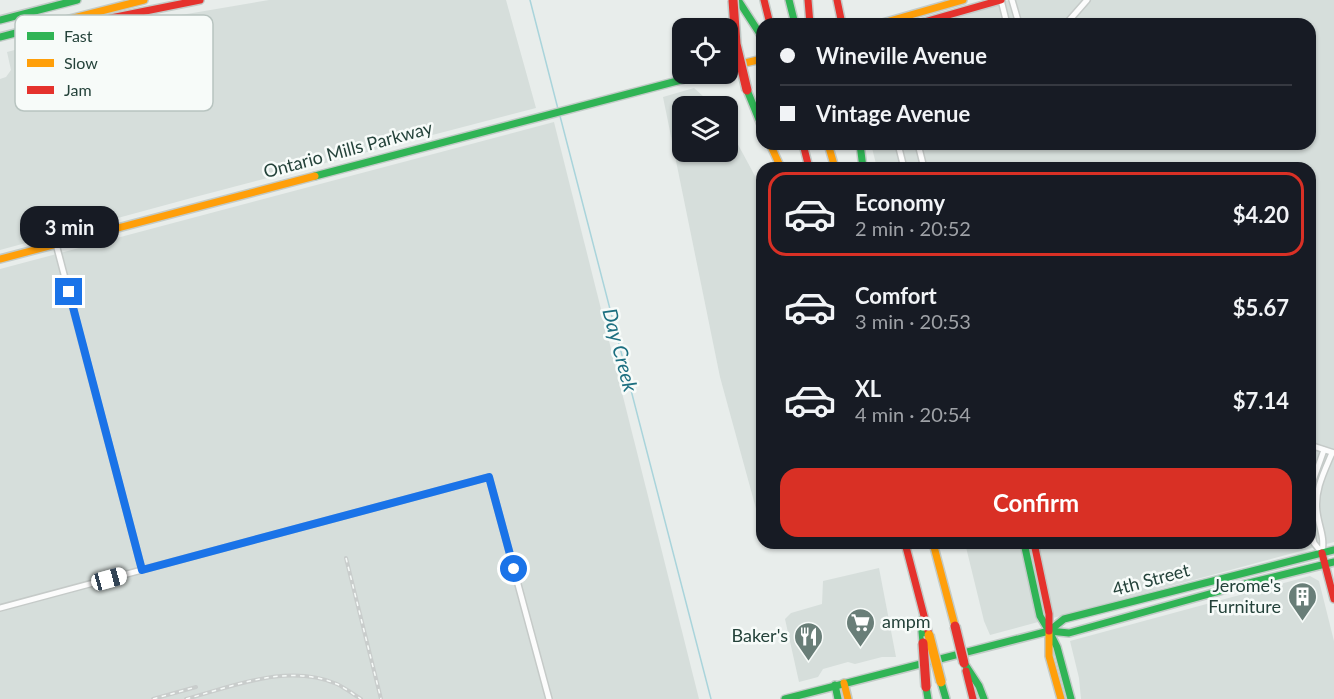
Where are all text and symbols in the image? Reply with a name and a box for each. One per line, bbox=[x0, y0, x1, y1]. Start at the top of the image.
legend bbox=[15, 15, 213, 111]
map controls bbox=[672, 18, 738, 162]
button: locate bbox=[672, 18, 738, 84]
text: Fast bbox=[64, 26, 93, 45]
text: Wineville Avenue bbox=[816, 42, 987, 69]
text: Slow bbox=[64, 53, 98, 72]
text: Jam bbox=[64, 80, 92, 99]
button: layers bbox=[672, 96, 738, 162]
text: Vintage Avenue bbox=[816, 100, 970, 127]
street label: Ontario Mills Parkway bbox=[261, 116, 435, 182]
icon: car bbox=[783, 187, 837, 241]
text: Economy bbox=[855, 189, 945, 216]
text: $4.20 bbox=[1233, 201, 1289, 228]
callout: 3 min bbox=[20, 205, 118, 247]
text: 3 min bbox=[45, 215, 94, 239]
text: 2 min · 20:52 bbox=[855, 216, 971, 240]
route end bbox=[55, 278, 82, 305]
icon: car bbox=[783, 280, 837, 334]
text: Comfort bbox=[855, 282, 937, 309]
text: $5.67 bbox=[1233, 294, 1289, 321]
water label: Day Creek bbox=[598, 305, 644, 395]
text: 3 min · 20:53 bbox=[855, 309, 971, 333]
icon: car bbox=[783, 373, 837, 427]
text: XL bbox=[855, 375, 881, 402]
text: $7.14 bbox=[1233, 387, 1289, 414]
text: 4 min · 20:54 bbox=[855, 402, 971, 426]
button: Confirm bbox=[780, 468, 1292, 537]
route start bbox=[500, 555, 527, 582]
street label: 4th Street bbox=[1110, 558, 1192, 600]
car bbox=[89, 566, 129, 592]
place label: Jerome's Furniture bbox=[1208, 574, 1281, 617]
building icon: Jerome's Furniture bbox=[1286, 580, 1318, 622]
supermarket icon: ampm bbox=[845, 606, 877, 648]
place label: ampm bbox=[882, 610, 931, 632]
restaurant icon: Baker's bbox=[793, 620, 825, 662]
place label: Baker's bbox=[732, 624, 788, 646]

